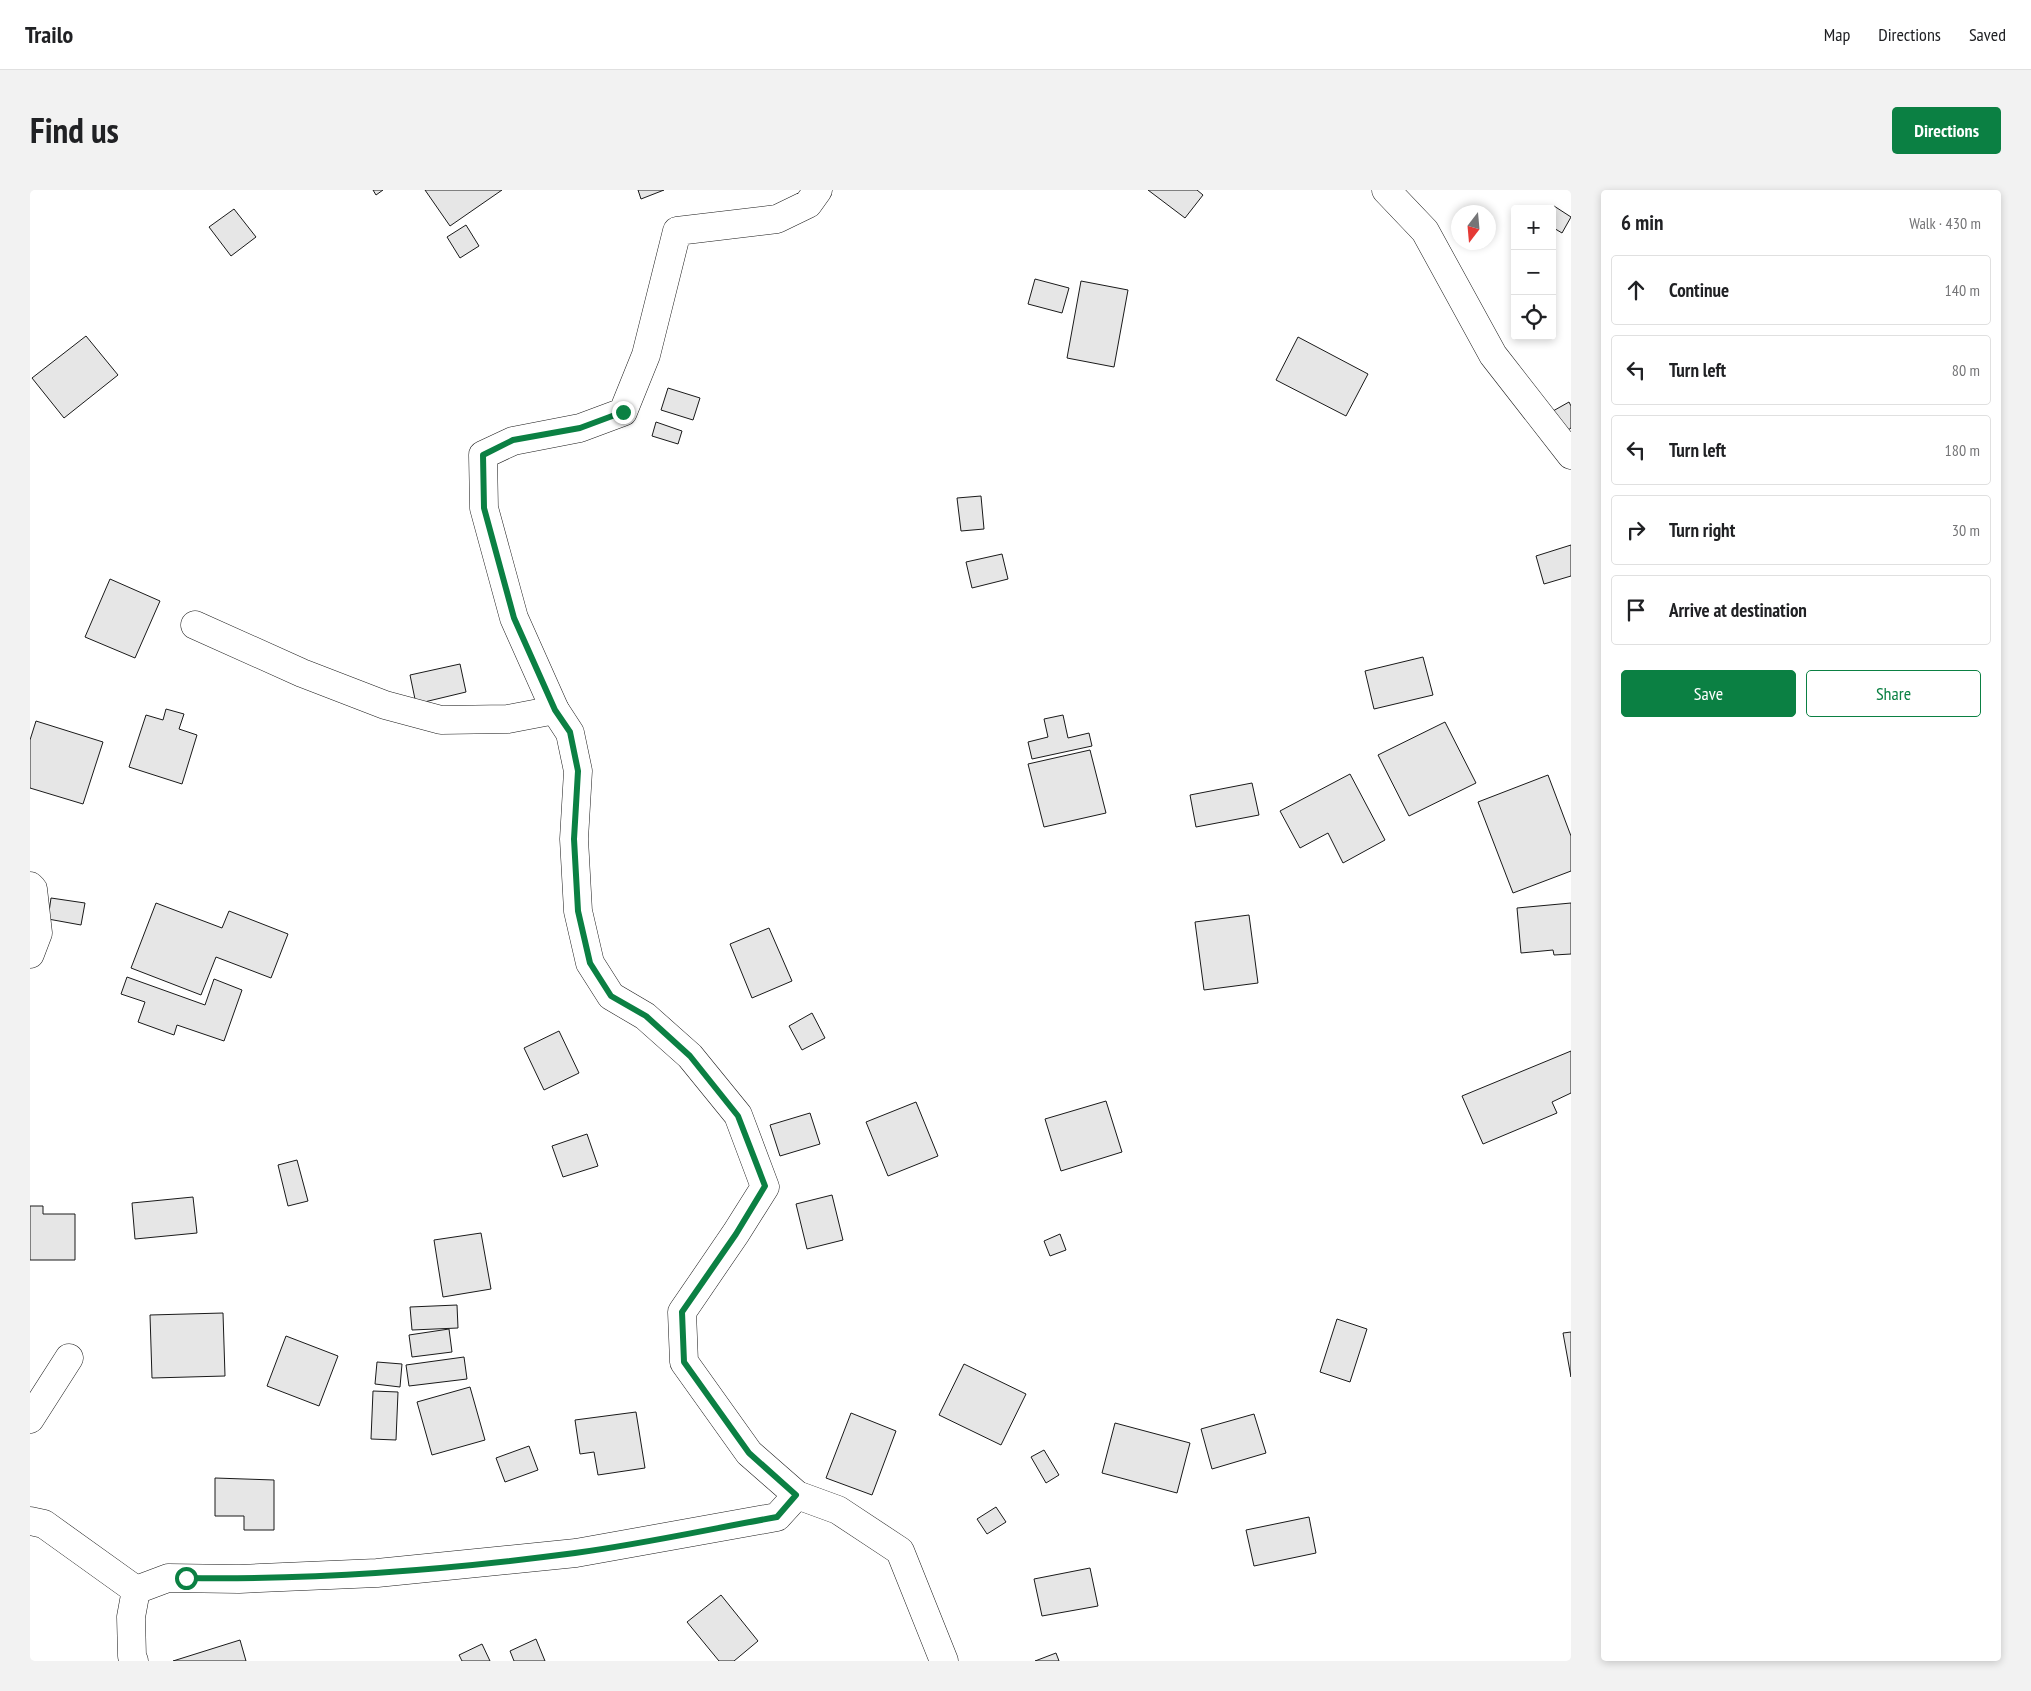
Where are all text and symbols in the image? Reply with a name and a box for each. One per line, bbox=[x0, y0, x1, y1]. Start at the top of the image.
text: Trailo bbox=[25, 19, 73, 50]
text: Map bbox=[1824, 23, 1850, 46]
text: Directions bbox=[1878, 23, 1941, 46]
text: Saved bbox=[1969, 23, 2006, 46]
text: Find us bbox=[30, 107, 119, 153]
button: Directions bbox=[1892, 107, 2001, 154]
north arrow bbox=[1451, 205, 1496, 250]
map controls bbox=[1511, 205, 1556, 340]
button: + bbox=[1511, 205, 1556, 250]
text: 6 min bbox=[1621, 209, 1663, 236]
text: Walk · 430 m bbox=[1909, 213, 1981, 233]
button: − bbox=[1511, 250, 1556, 295]
icon: ahead bbox=[1622, 276, 1650, 304]
text: Continue bbox=[1669, 278, 1729, 302]
text: 140 m bbox=[1945, 280, 1980, 300]
button: locate bbox=[1511, 295, 1556, 340]
icon: left bbox=[1622, 356, 1650, 384]
text: Turn left bbox=[1669, 358, 1726, 382]
text: 80 m bbox=[1952, 360, 1980, 380]
route end bbox=[612, 401, 635, 424]
icon: left bbox=[1622, 436, 1650, 464]
text: Turn left bbox=[1669, 438, 1726, 462]
text: 180 m bbox=[1945, 440, 1980, 460]
icon: right bbox=[1622, 516, 1650, 544]
text: Turn right bbox=[1669, 518, 1735, 542]
text: 30 m bbox=[1952, 520, 1980, 540]
icon: arrive bbox=[1622, 596, 1650, 624]
text: Arrive at destination bbox=[1669, 598, 1807, 622]
button: Save bbox=[1621, 670, 1796, 717]
button: Share bbox=[1806, 670, 1981, 717]
route start bbox=[175, 1567, 198, 1590]

